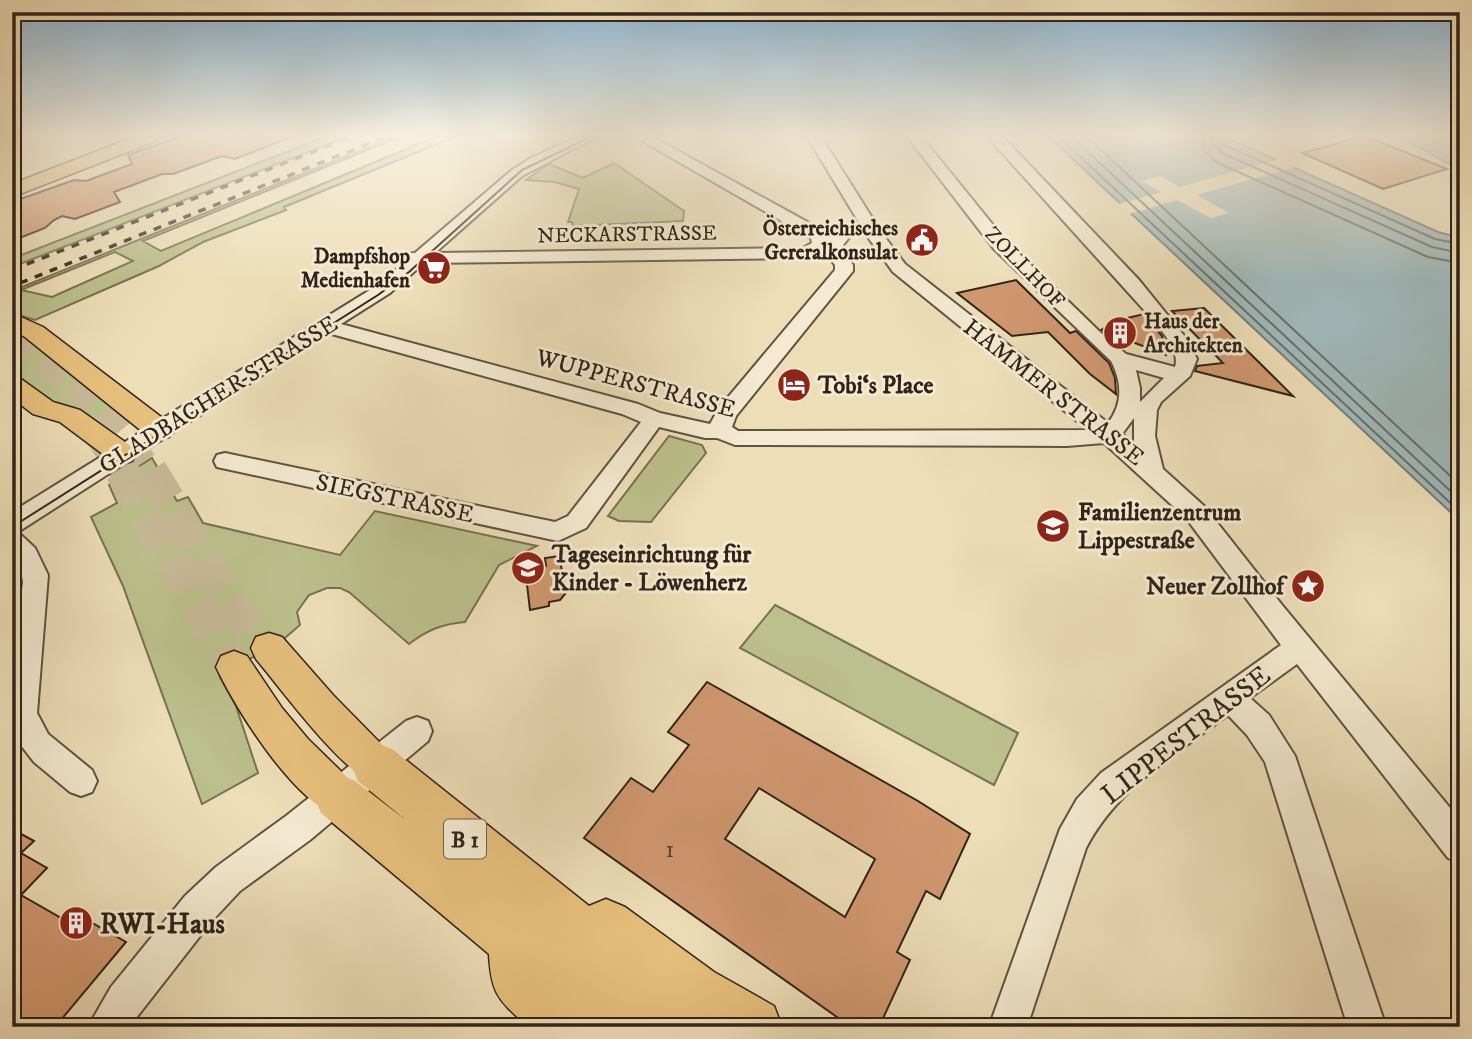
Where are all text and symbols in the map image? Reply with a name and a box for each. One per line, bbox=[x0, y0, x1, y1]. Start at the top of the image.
place label: Österreichisches Gereralkonsulat bbox=[763, 214, 898, 266]
street label: NECKARSTRASSE bbox=[537, 220, 717, 250]
public building icon: Österreichisches Gereralkonsulat bbox=[903, 221, 941, 259]
street label: ZOLLHOF bbox=[979, 221, 1070, 314]
place label: Dampfshop Medienhafen bbox=[301, 244, 411, 294]
supermarket icon: Dampfshop Medienhafen bbox=[415, 249, 453, 287]
street label: GLADBACHER STRASSE bbox=[94, 309, 344, 481]
place label: Haus der Architekten bbox=[1143, 309, 1244, 359]
street label: HAMMER STRASSE bbox=[957, 313, 1150, 473]
building icon: Haus der Architekten bbox=[1101, 314, 1139, 352]
street label: WUPPERSTRASSE bbox=[532, 343, 739, 425]
hotel icon: Tobi‘s Place bbox=[775, 366, 813, 404]
place label: Tobi‘s Place bbox=[817, 371, 933, 401]
street label: SIEGSTRASSE bbox=[313, 468, 476, 530]
place label: Familienzentrum Lippestraße bbox=[1078, 498, 1241, 556]
school or university icon: Familienzentrum Lippestraße bbox=[1034, 507, 1072, 545]
place label: Tageseinrichtung für Kinder - Löwenherz bbox=[551, 540, 752, 598]
school or university icon: Tageseinrichtung für Kinder - Löwenherz bbox=[509, 549, 547, 587]
place icon: Neuer Zollhof bbox=[1289, 567, 1327, 605]
place label: Neuer Zollhof bbox=[1146, 572, 1288, 602]
street label: LIPPESTRASSE bbox=[1094, 658, 1278, 812]
road number: B 1 bbox=[444, 820, 486, 859]
house number: 1 bbox=[666, 835, 674, 865]
building icon: RWI-Haus bbox=[57, 904, 95, 942]
place label: RWI-Haus bbox=[100, 907, 226, 942]

